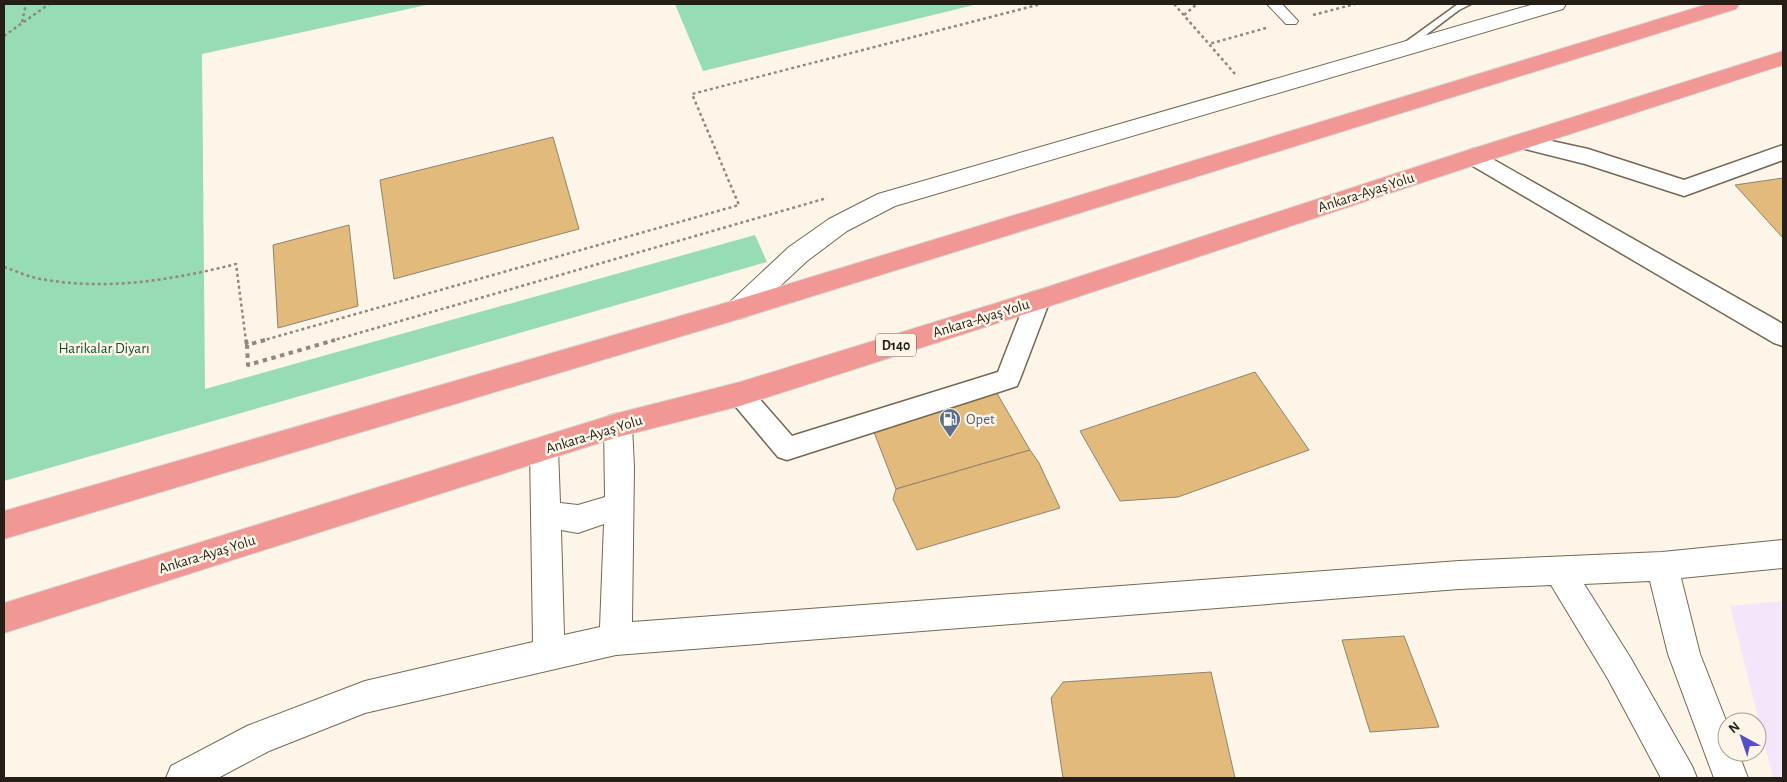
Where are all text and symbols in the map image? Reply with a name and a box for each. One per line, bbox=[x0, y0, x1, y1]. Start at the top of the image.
street label: Ankara-Ayaş Yolu bbox=[1316, 170, 1416, 215]
street label: Ankara-Ayaş Yolu bbox=[931, 297, 1032, 340]
road number: D140 bbox=[876, 334, 916, 356]
park label: Harikalar Diyarı bbox=[58, 341, 150, 356]
fuel station icon: Opet bbox=[938, 407, 962, 438]
place label: Opet bbox=[966, 412, 995, 427]
street label: Ankara-Ayaş Yolu bbox=[544, 413, 645, 456]
street label: Ankara-Ayaş Yolu bbox=[157, 533, 258, 576]
north arrow bbox=[1717, 712, 1767, 762]
text: N bbox=[1726, 719, 1743, 736]

